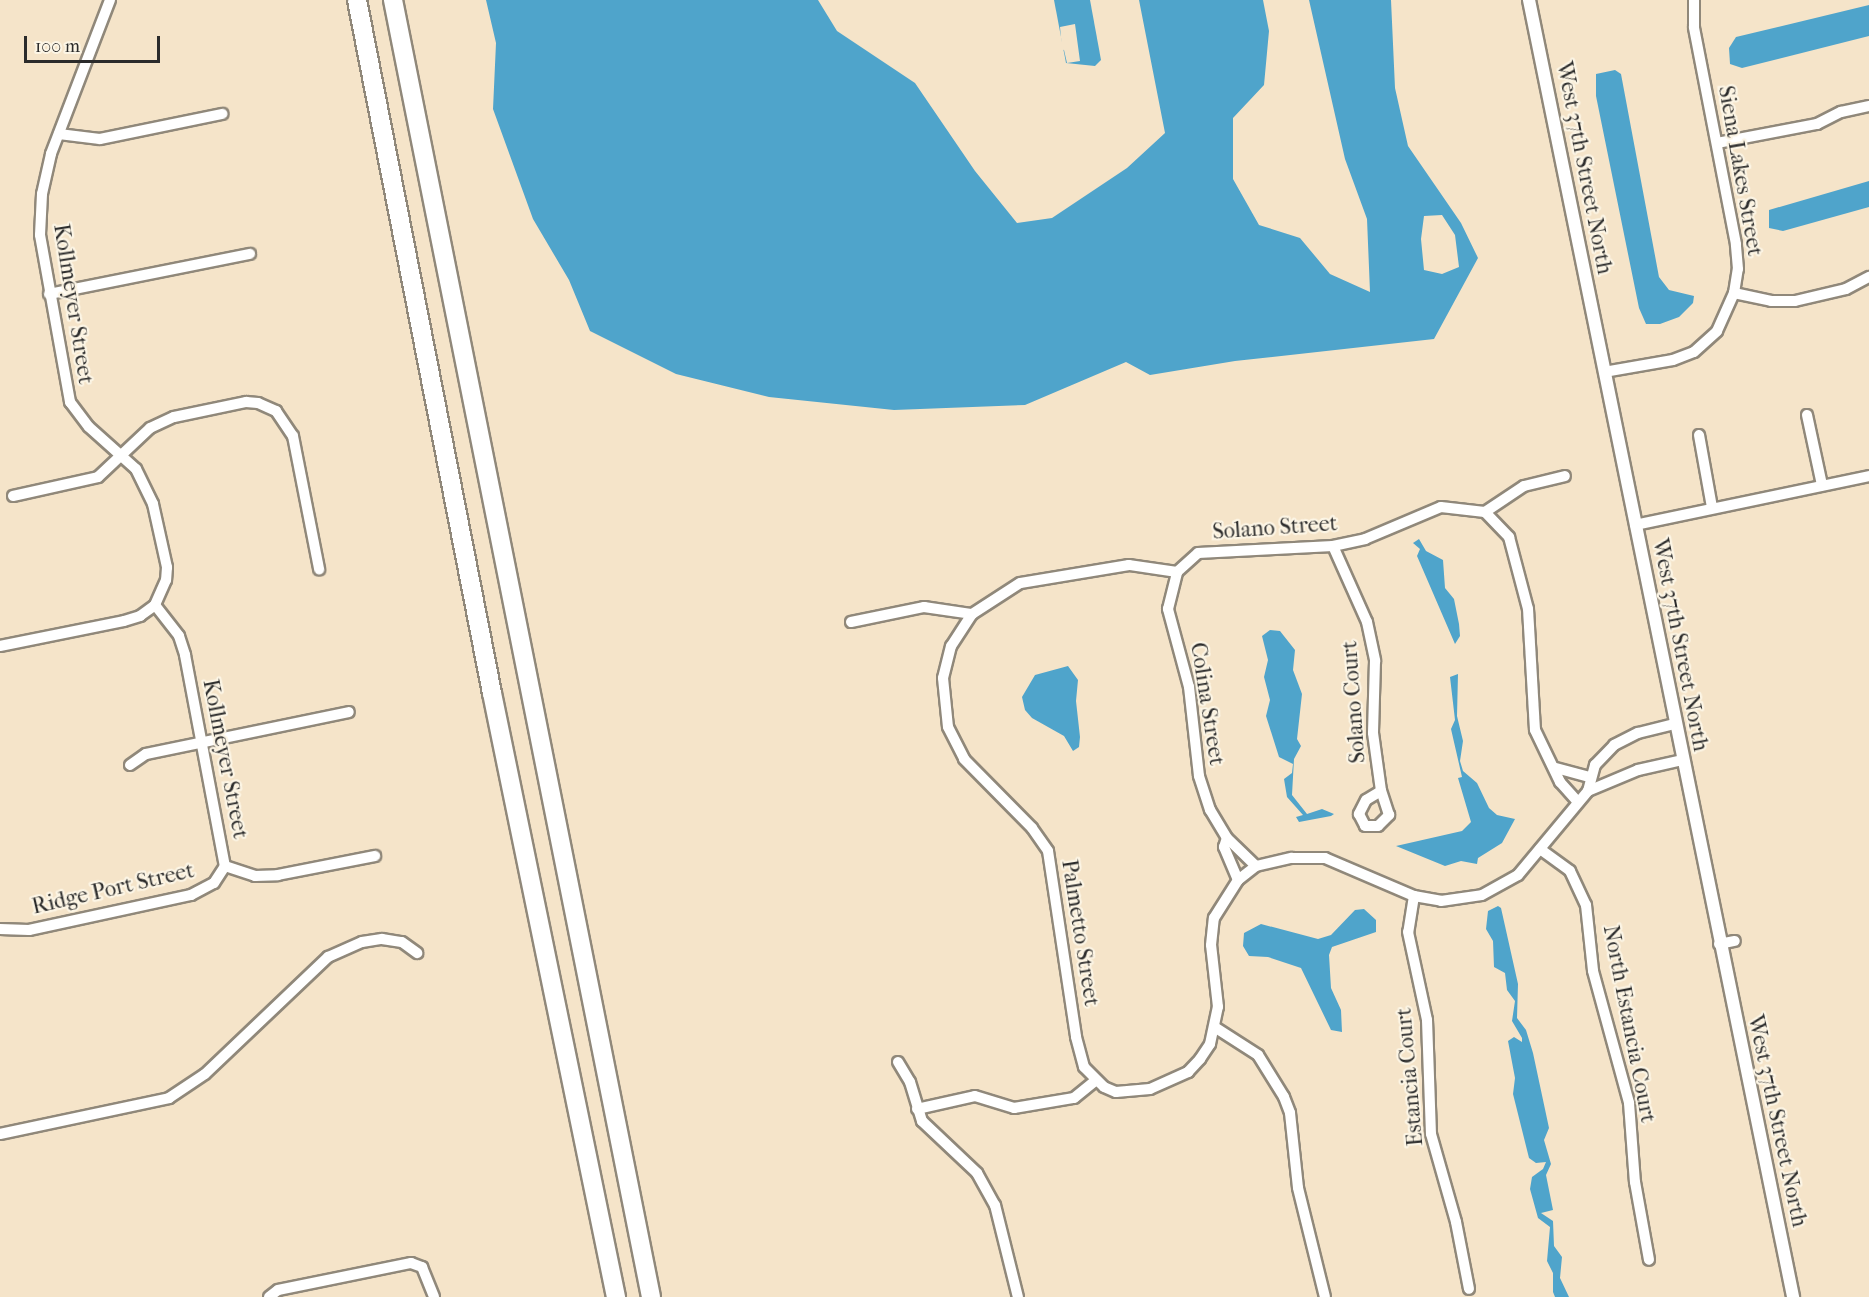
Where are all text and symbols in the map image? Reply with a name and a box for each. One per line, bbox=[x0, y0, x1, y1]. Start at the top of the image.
scale bar bbox=[27, 24, 164, 62]
text: 100 m bbox=[35, 36, 80, 57]
street label: West 37th Street North bbox=[1550, 59, 1618, 277]
street label: Siena Lakes Street bbox=[1712, 84, 1768, 258]
street label: Kollmeyer Street bbox=[47, 222, 99, 386]
street label: Solano Street bbox=[1212, 510, 1338, 546]
street label: West 37th Street North bbox=[1646, 536, 1714, 754]
street label: Solano Court bbox=[1337, 640, 1371, 764]
street label: Colina Street bbox=[1184, 641, 1230, 767]
street label: Kollmeyer Street bbox=[197, 677, 253, 841]
street label: Ridge Port Street bbox=[29, 858, 197, 920]
street label: Palmetto Street bbox=[1055, 858, 1105, 1008]
street label: North Estancia Court bbox=[1597, 923, 1661, 1125]
street label: Estancia Court bbox=[1391, 1007, 1429, 1147]
street label: West 37th Street North bbox=[1742, 1013, 1812, 1229]

